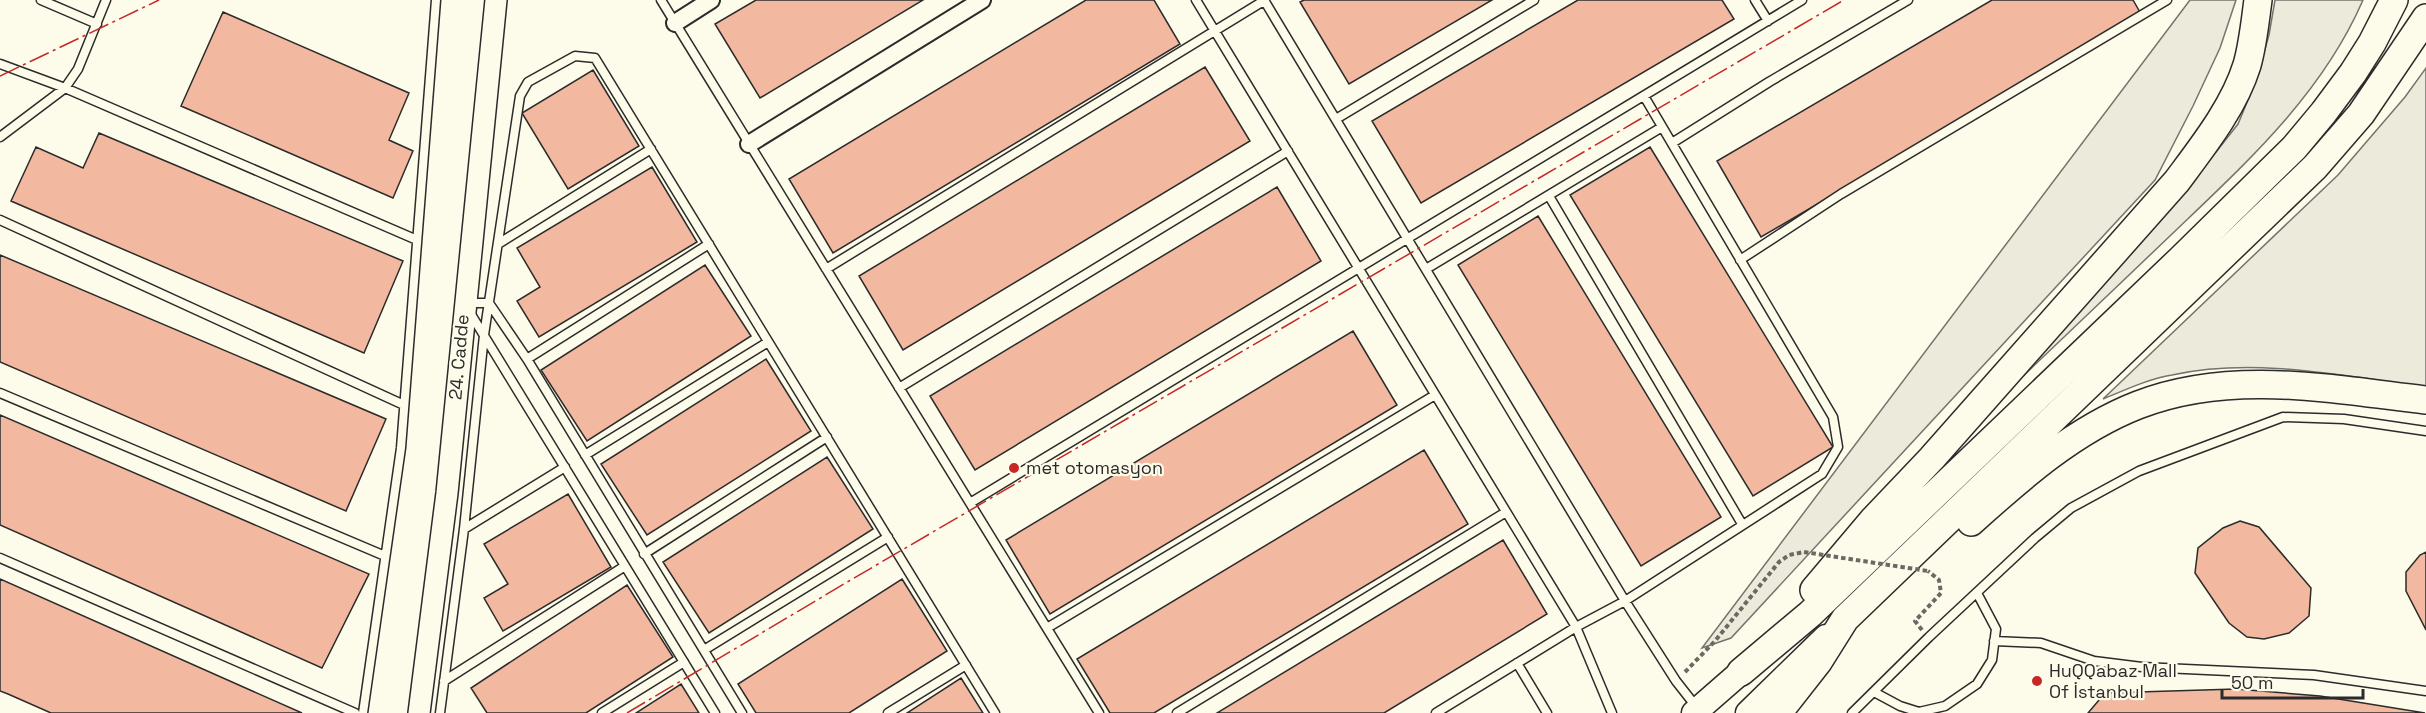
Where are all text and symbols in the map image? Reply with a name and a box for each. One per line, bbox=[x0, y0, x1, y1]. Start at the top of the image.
street label: 24. Cadde bbox=[443, 313, 474, 401]
place label: met otomasyon bbox=[1026, 456, 1163, 479]
marker: met otomasyon bbox=[1007, 461, 1021, 475]
place label: HuQQabaz Mall Of İstanbul bbox=[2049, 659, 2177, 703]
scale bar bbox=[2222, 662, 2363, 700]
text: 50 m bbox=[2231, 671, 2273, 694]
marker: HuQQabaz Mall Of İstanbul bbox=[2030, 674, 2044, 688]

